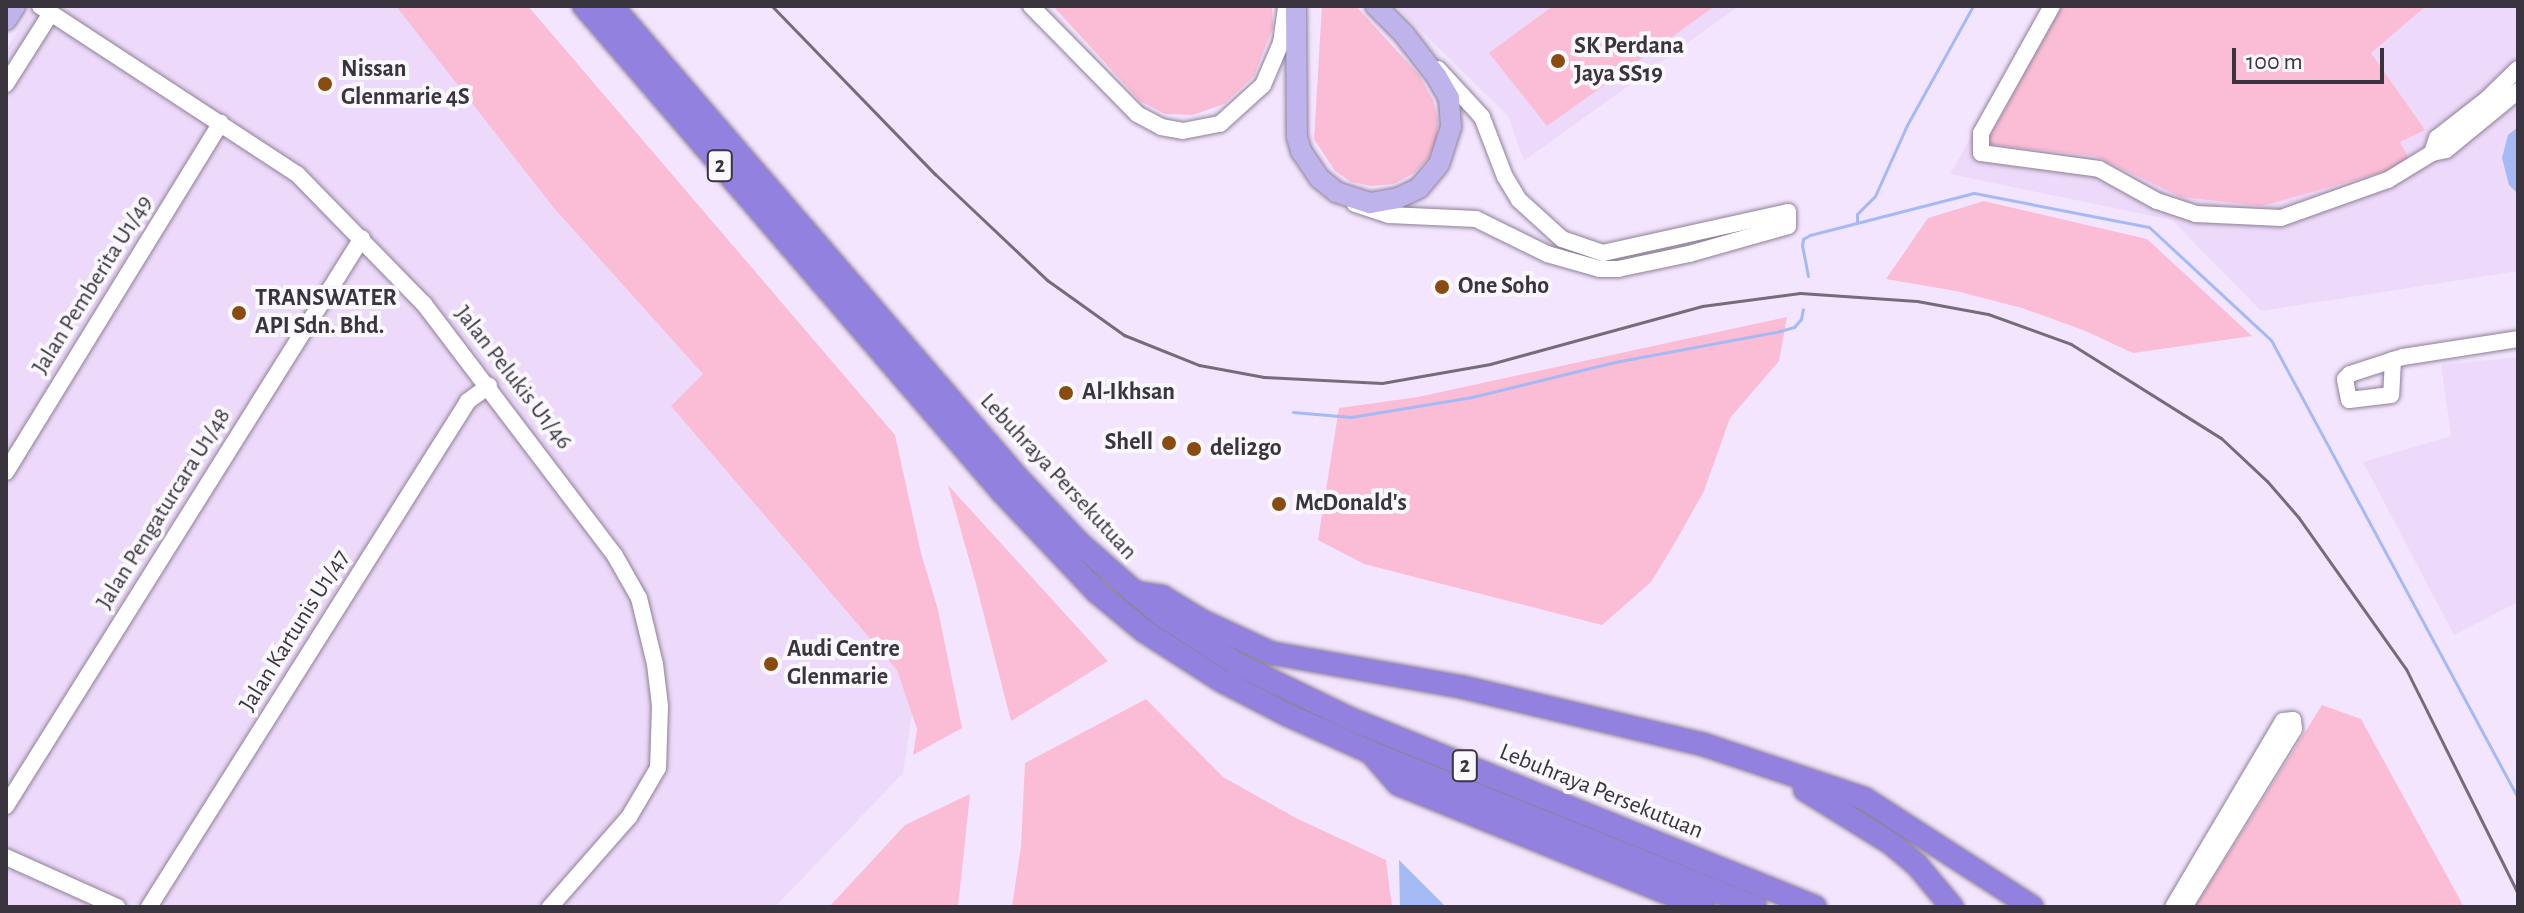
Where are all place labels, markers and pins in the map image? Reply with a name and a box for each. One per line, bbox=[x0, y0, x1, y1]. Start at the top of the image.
place label: SK Perdana Jaya SS19 bbox=[1574, 33, 1684, 89]
marker: SK Perdana Jaya SS19 bbox=[1549, 52, 1567, 70]
place label: Nissan Glenmarie 4S bbox=[341, 56, 470, 112]
marker: Nissan Glenmarie 4S bbox=[316, 75, 334, 93]
place label: One Soho bbox=[1458, 273, 1549, 301]
marker: One Soho bbox=[1433, 278, 1451, 296]
place label: TRANSWATER API Sdn. Bhd. bbox=[255, 285, 397, 341]
marker: TRANSWATER API Sdn. Bhd. bbox=[230, 304, 248, 322]
place label: Al-Ikhsan bbox=[1082, 379, 1175, 407]
marker: Al-Ikhsan bbox=[1057, 384, 1075, 402]
place label: Shell bbox=[1105, 429, 1153, 457]
marker: Shell bbox=[1160, 434, 1178, 452]
place label: deli2go bbox=[1210, 435, 1281, 463]
marker: deli2go bbox=[1185, 440, 1203, 458]
place label: McDonald's bbox=[1295, 490, 1407, 518]
marker: McDonald's bbox=[1270, 495, 1288, 513]
place label: Audi Centre Glenmarie bbox=[787, 636, 900, 692]
marker: Audi Centre Glenmarie bbox=[762, 655, 780, 673]

